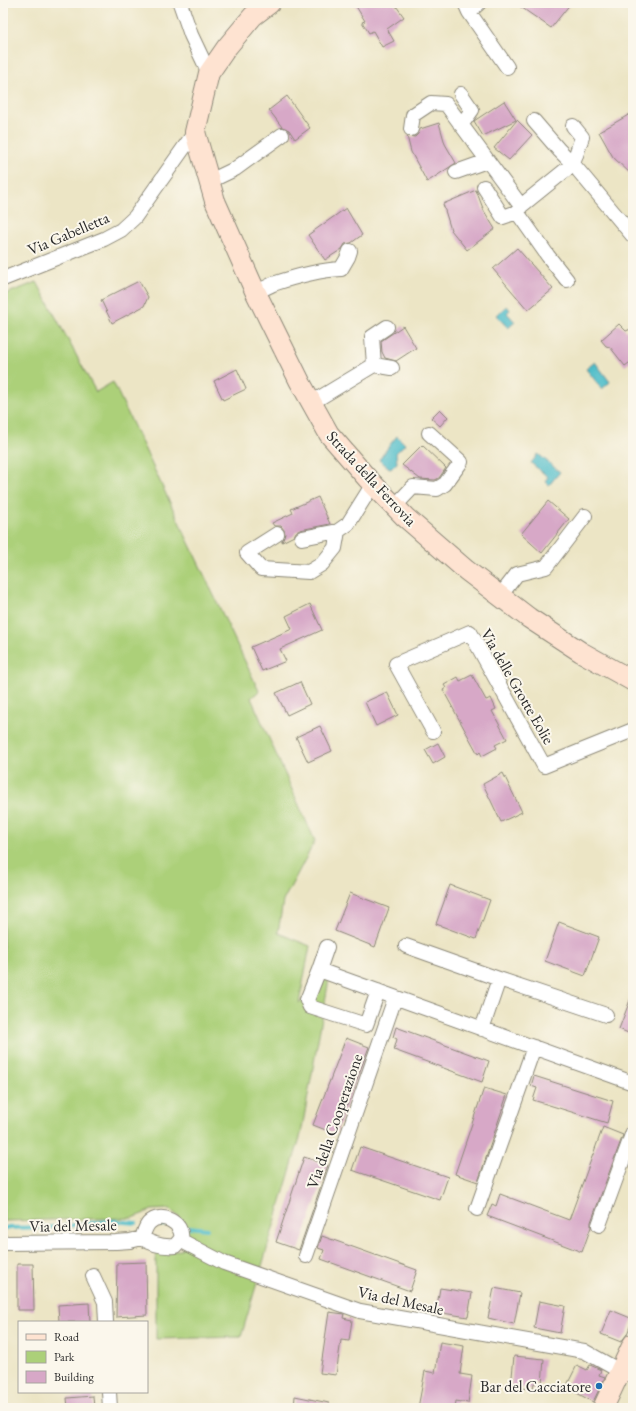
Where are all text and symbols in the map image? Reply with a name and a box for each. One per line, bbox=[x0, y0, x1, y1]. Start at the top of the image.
street label: Via Gabelletta bbox=[24, 207, 113, 260]
street label: Strada della Ferrovia bbox=[322, 426, 422, 531]
street label: Via delle Grotte Eolie bbox=[476, 625, 559, 748]
street label: Via della Cooperazione bbox=[302, 1051, 367, 1191]
street label: Via del Mesale bbox=[29, 1214, 117, 1237]
street label: Via del Mesale bbox=[356, 1281, 446, 1320]
legend bbox=[18, 1321, 148, 1393]
text: Road bbox=[54, 1329, 80, 1345]
text: Park bbox=[54, 1349, 75, 1365]
text: Building bbox=[54, 1369, 95, 1385]
place label: Bar del Cacciatore bbox=[480, 1376, 591, 1397]
marker: Bar del Cacciatore bbox=[594, 1381, 604, 1391]

